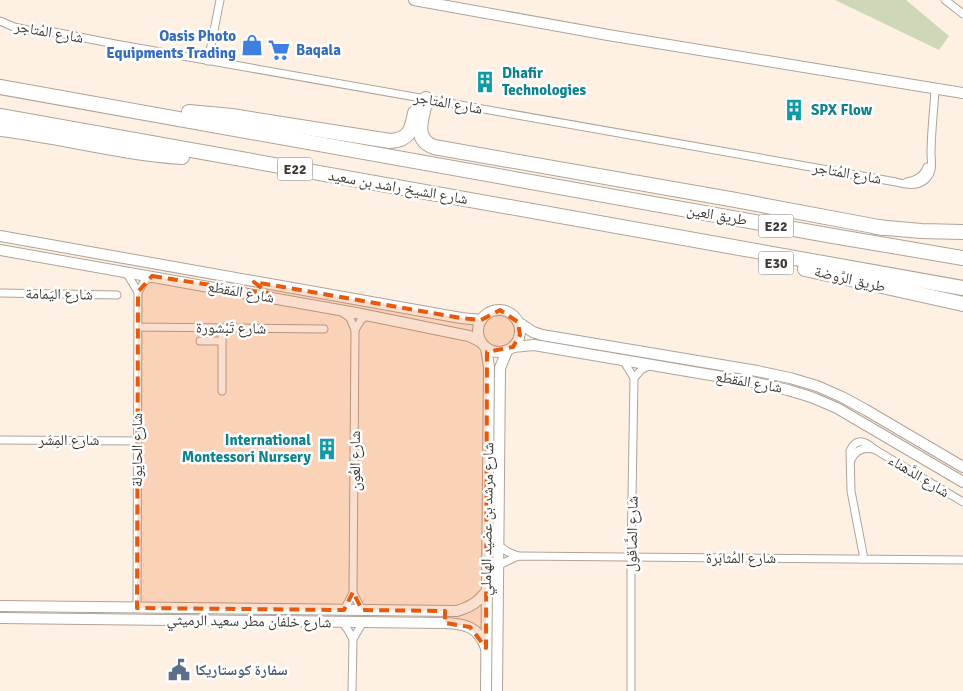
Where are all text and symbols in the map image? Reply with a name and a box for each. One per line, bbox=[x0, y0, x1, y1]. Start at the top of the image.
street label: شارع المُتاجر bbox=[12, 17, 85, 48]
place label: Oasis Photo Equipments Trading bbox=[106, 27, 236, 62]
shop icon: Oasis Photo Equipments Trading bbox=[239, 32, 265, 58]
supermarket icon: Baqala bbox=[266, 37, 292, 63]
place label: Baqala bbox=[296, 41, 341, 59]
place label: Dhafir Technologies bbox=[502, 64, 586, 99]
building icon: Dhafir Technologies bbox=[472, 69, 498, 95]
street label: شارع المُتاجر bbox=[411, 88, 484, 119]
building icon: SPX Flow bbox=[781, 97, 807, 123]
place label: SPX Flow bbox=[811, 101, 873, 119]
road number: E22 bbox=[278, 157, 312, 180]
street label: شارع المُتاجر bbox=[810, 158, 883, 189]
street label: شارع الشيخ راشد بن سعيد bbox=[327, 166, 469, 209]
street label: طريق العين bbox=[685, 201, 749, 230]
road number: E22 bbox=[758, 215, 794, 238]
road number: E30 bbox=[758, 252, 794, 274]
street label: طريق الرَّوضة bbox=[812, 262, 887, 297]
street label: شارع المَقطَع bbox=[206, 277, 276, 308]
street label: شارع اليَمامة bbox=[25, 284, 93, 305]
street label: شارع تَبْشورة bbox=[196, 318, 266, 339]
street label: شارع المَقطَع bbox=[714, 367, 784, 398]
street label: شارع الحايولة bbox=[128, 413, 147, 487]
street label: شارع المِشَر bbox=[38, 431, 100, 450]
place label: International Montessori Nursery bbox=[182, 431, 312, 466]
street label: شارع العُون bbox=[346, 431, 365, 491]
building icon: International Montessori Nursery bbox=[314, 436, 340, 462]
street label: شارع مرشد بن عضيد الهاملي bbox=[477, 442, 500, 596]
street label: شارع الدَّهناء bbox=[885, 451, 953, 502]
street label: شارع الصَّاقول bbox=[622, 496, 643, 572]
street label: شارع المُثابَرة bbox=[706, 549, 776, 568]
street label: شارع خلفان مطر سعيد الرميثي bbox=[166, 611, 332, 634]
public building icon: سفارة كوستاريكا bbox=[166, 657, 192, 683]
place label: سفارة كوستاريكا bbox=[195, 661, 288, 679]

